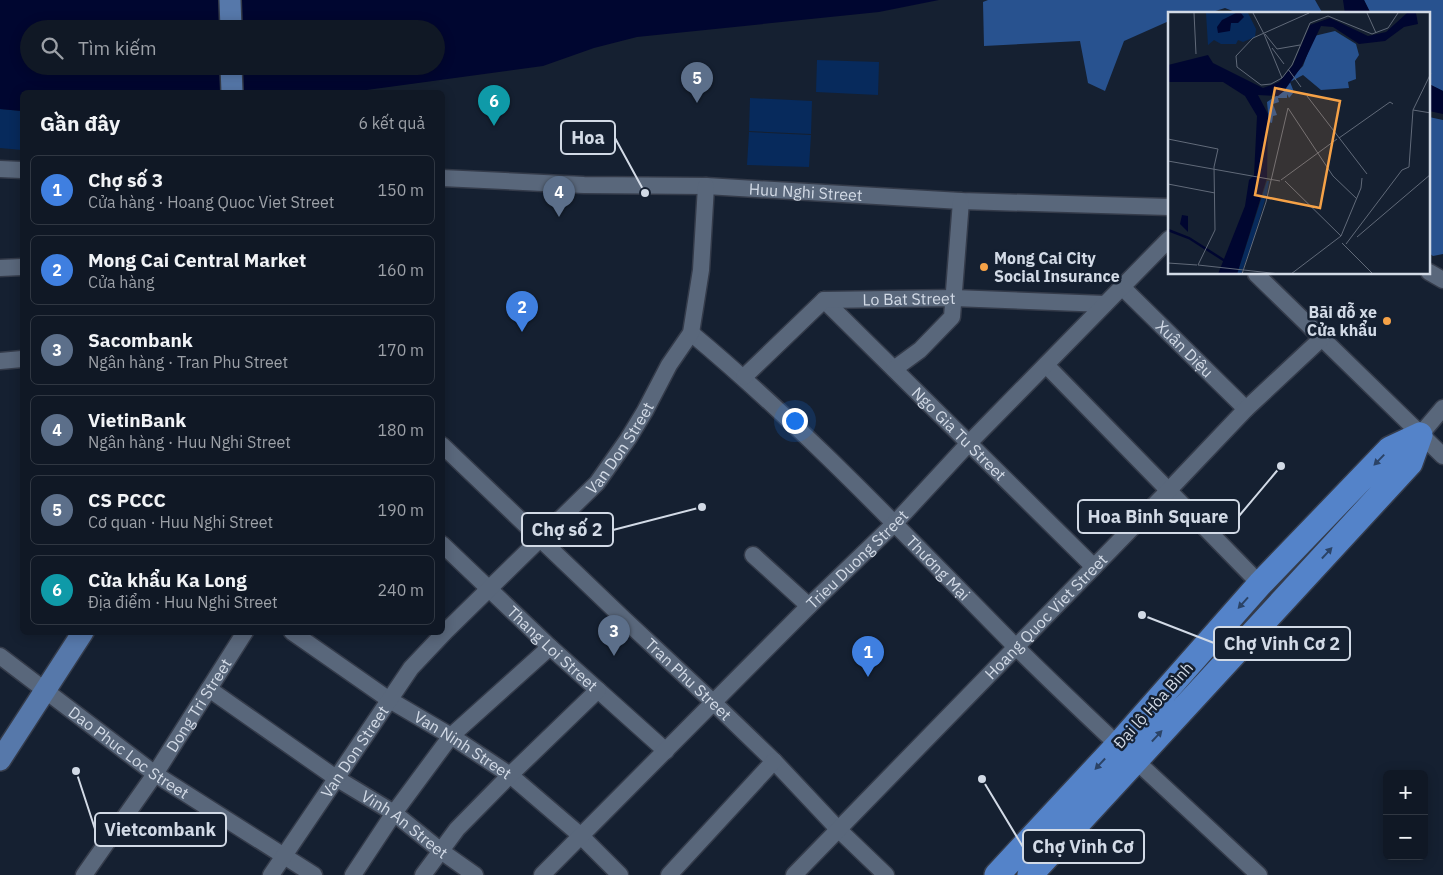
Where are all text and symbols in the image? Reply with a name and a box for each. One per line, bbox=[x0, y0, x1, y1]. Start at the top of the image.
inset map bbox=[1168, 12, 1430, 275]
search box bbox=[20, 20, 445, 75]
icon: search bbox=[38, 34, 66, 62]
text: Tìm kiếm bbox=[78, 36, 156, 60]
pin: 5 bbox=[681, 62, 713, 103]
pin: 6 bbox=[478, 85, 510, 126]
text: Gần đây bbox=[40, 109, 120, 137]
text: 6 kết quả bbox=[358, 113, 425, 133]
callout: Hoa bbox=[561, 121, 615, 154]
text: Hoa bbox=[571, 126, 605, 149]
text: Chợ số 3 bbox=[88, 168, 163, 192]
pin: 4 bbox=[543, 176, 575, 217]
street label: Huu Nghi Street bbox=[748, 179, 863, 205]
text: 1 bbox=[52, 180, 62, 200]
text: 150 m bbox=[377, 180, 424, 200]
text: Cửa hàng · Hoang Quoc Viet Street bbox=[88, 192, 334, 212]
text: Mong Cai Central Market bbox=[88, 248, 306, 272]
place label: Mong Cai City Social Insurance bbox=[994, 248, 1120, 286]
text: 2 bbox=[52, 260, 62, 280]
text: 160 m bbox=[377, 260, 424, 280]
marker: Mong Cai City Social Insurance bbox=[978, 261, 990, 273]
text: Cửa hàng bbox=[88, 272, 155, 292]
street label: Lo Bat Street bbox=[862, 288, 956, 309]
pin: 2 bbox=[506, 291, 538, 332]
place label: Bãi đỗ xe Cửa khẩu bbox=[1307, 302, 1377, 340]
marker: Bãi đỗ xe Cửa khẩu bbox=[1381, 315, 1393, 327]
street label: Xuân Diệu bbox=[1152, 316, 1218, 381]
text: Sacombank bbox=[88, 328, 193, 352]
text: 3 bbox=[52, 340, 62, 360]
text: 170 m bbox=[377, 340, 424, 360]
text: Ngân hàng · Tran Phu Street bbox=[88, 352, 288, 372]
street label: Ngo Gia Tu Street bbox=[908, 383, 1011, 485]
street label: Van Don Street bbox=[582, 399, 658, 498]
text: VietinBank bbox=[88, 408, 186, 432]
your location bbox=[782, 408, 808, 434]
text: 4 bbox=[52, 420, 62, 440]
text: 180 m bbox=[377, 420, 424, 440]
text: Ngân hàng · Huu Nghi Street bbox=[88, 432, 291, 452]
one-way arrow bbox=[1373, 454, 1385, 466]
text: CS PCCC bbox=[88, 488, 166, 512]
text: 5 bbox=[52, 500, 62, 520]
text: 190 m bbox=[377, 500, 424, 520]
callout: Hoa Binh Square bbox=[1078, 500, 1239, 533]
text: Hoa Binh Square bbox=[1088, 505, 1228, 528]
street label: Trieu Duong Street bbox=[802, 506, 912, 613]
text: Cơ quan · Huu Nghi Street bbox=[88, 512, 273, 532]
callout: Chợ số 2 bbox=[522, 513, 613, 546]
text: Chợ số 2 bbox=[531, 517, 603, 541]
street label: Thương Mại bbox=[902, 531, 974, 605]
one-way arrow bbox=[1322, 546, 1333, 559]
street label: Hoang Quoc Viet Street bbox=[980, 549, 1111, 683]
text: Cửa khẩu Ka Long bbox=[88, 568, 247, 592]
text: 6 bbox=[52, 580, 62, 600]
text: 240 m bbox=[377, 580, 424, 600]
text: Địa điểm · Huu Nghi Street bbox=[88, 592, 278, 612]
one-way arrow bbox=[1237, 597, 1249, 609]
street label: Thang Loi Street bbox=[503, 601, 602, 695]
pin: 3 bbox=[598, 615, 630, 656]
callout: Chợ Vinh Cơ 2 bbox=[1214, 627, 1350, 660]
text: Chợ Vinh Cơ 2 bbox=[1224, 632, 1340, 655]
street label: Tran Phu Street bbox=[641, 634, 736, 725]
pin: 1 bbox=[852, 636, 884, 677]
street label: Dong Tri Street bbox=[162, 655, 236, 756]
street label: Đại lộ Hòa Bình bbox=[1109, 658, 1197, 752]
street label: Dao Phuc Loc Street bbox=[65, 702, 193, 803]
street label: Van Don Street bbox=[316, 702, 393, 802]
street label: Van Ninh Street bbox=[411, 707, 516, 783]
one-way arrow bbox=[1151, 730, 1163, 742]
one-way arrow bbox=[1094, 758, 1106, 770]
map controls bbox=[1383, 770, 1428, 860]
button: + bbox=[1383, 770, 1428, 815]
street label: Vinh An Street bbox=[358, 786, 452, 863]
callout: Vietcombank bbox=[95, 813, 226, 846]
button: − bbox=[1383, 815, 1428, 860]
text: Vietcombank bbox=[104, 818, 216, 841]
callout: Chợ Vinh Cơ bbox=[1023, 830, 1144, 863]
text: Chợ Vinh Cơ bbox=[1032, 835, 1134, 858]

